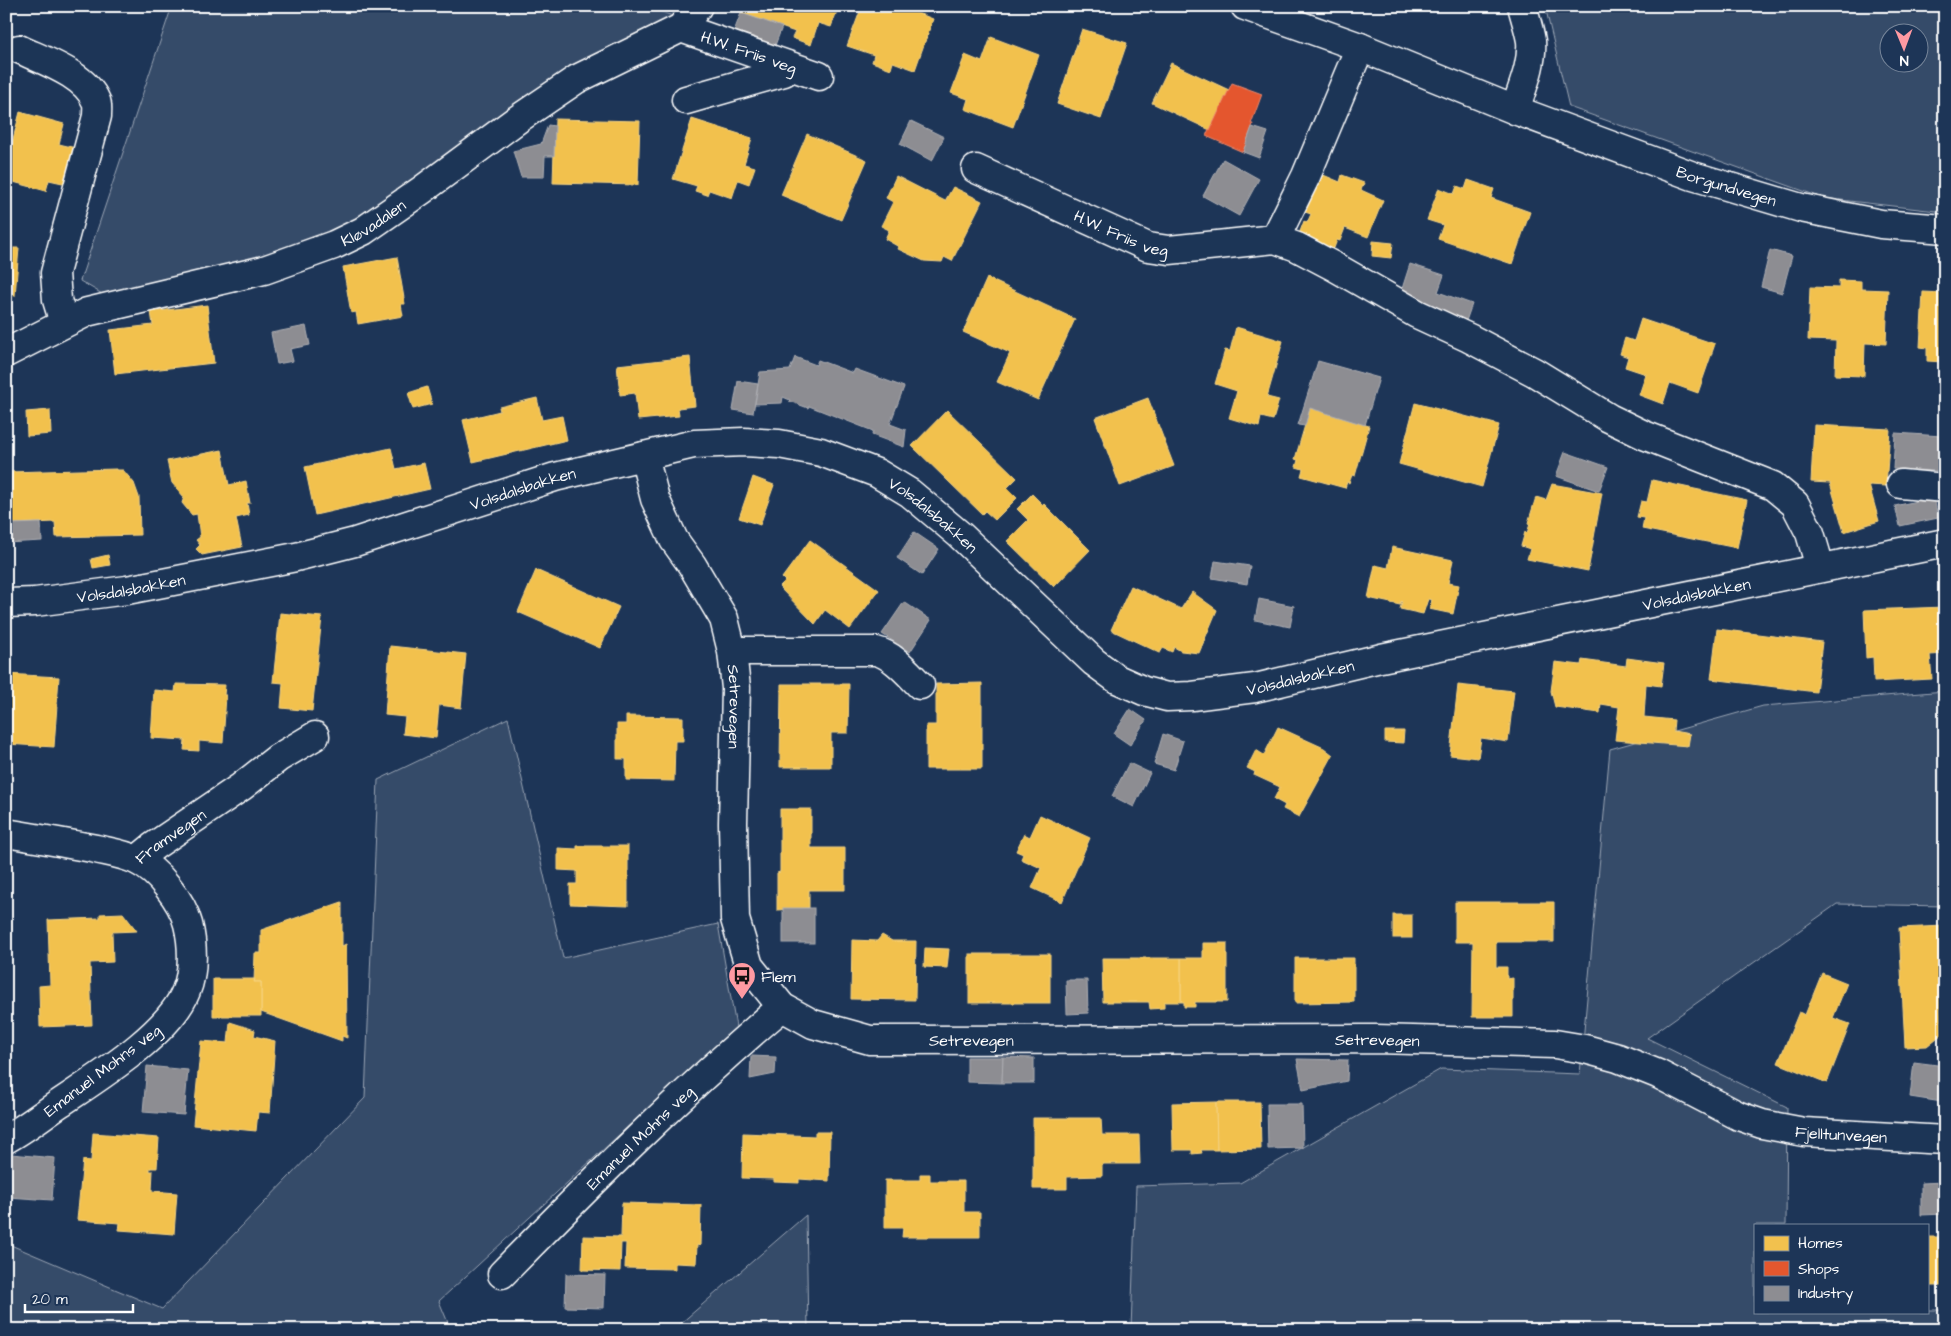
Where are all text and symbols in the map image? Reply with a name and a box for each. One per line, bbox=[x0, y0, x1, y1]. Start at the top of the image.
north arrow bbox=[1878, 22, 1928, 72]
street label: H.W. Friis veg bbox=[698, 26, 800, 80]
text: N bbox=[1899, 50, 1909, 70]
street label: Borgundvegen bbox=[1673, 161, 1779, 212]
street label: Kløvadalen bbox=[337, 195, 410, 252]
street label: H.W. Friis veg bbox=[1070, 205, 1169, 263]
street label: Volsdalsbakken bbox=[467, 462, 578, 516]
street label: Volsdalsbakken bbox=[884, 472, 982, 558]
street label: Volsdalsbakken bbox=[75, 569, 187, 608]
street label: Volsdalsbakken bbox=[1641, 573, 1753, 616]
street label: Volsdalsbakken bbox=[1245, 655, 1356, 701]
street label: Setrevegen bbox=[722, 663, 746, 749]
street label: Framvegen bbox=[131, 804, 211, 869]
bus stop icon: Flem bbox=[727, 961, 757, 1000]
place label: Flem bbox=[761, 966, 796, 988]
street label: Emanuel Mohns veg bbox=[39, 1019, 166, 1123]
street label: Setrevegen bbox=[1335, 1029, 1420, 1053]
street label: Setrevegen bbox=[929, 1030, 1014, 1053]
street label: Emanuel Mohns veg bbox=[582, 1081, 699, 1195]
street label: Fjelltunvegen bbox=[1793, 1121, 1888, 1149]
legend bbox=[1754, 1224, 1928, 1314]
text: Homes bbox=[1798, 1233, 1843, 1254]
text: Shops bbox=[1798, 1259, 1840, 1280]
scale bar bbox=[25, 1281, 132, 1313]
text: Industry bbox=[1798, 1283, 1853, 1305]
text: 20 m bbox=[32, 1289, 68, 1310]

